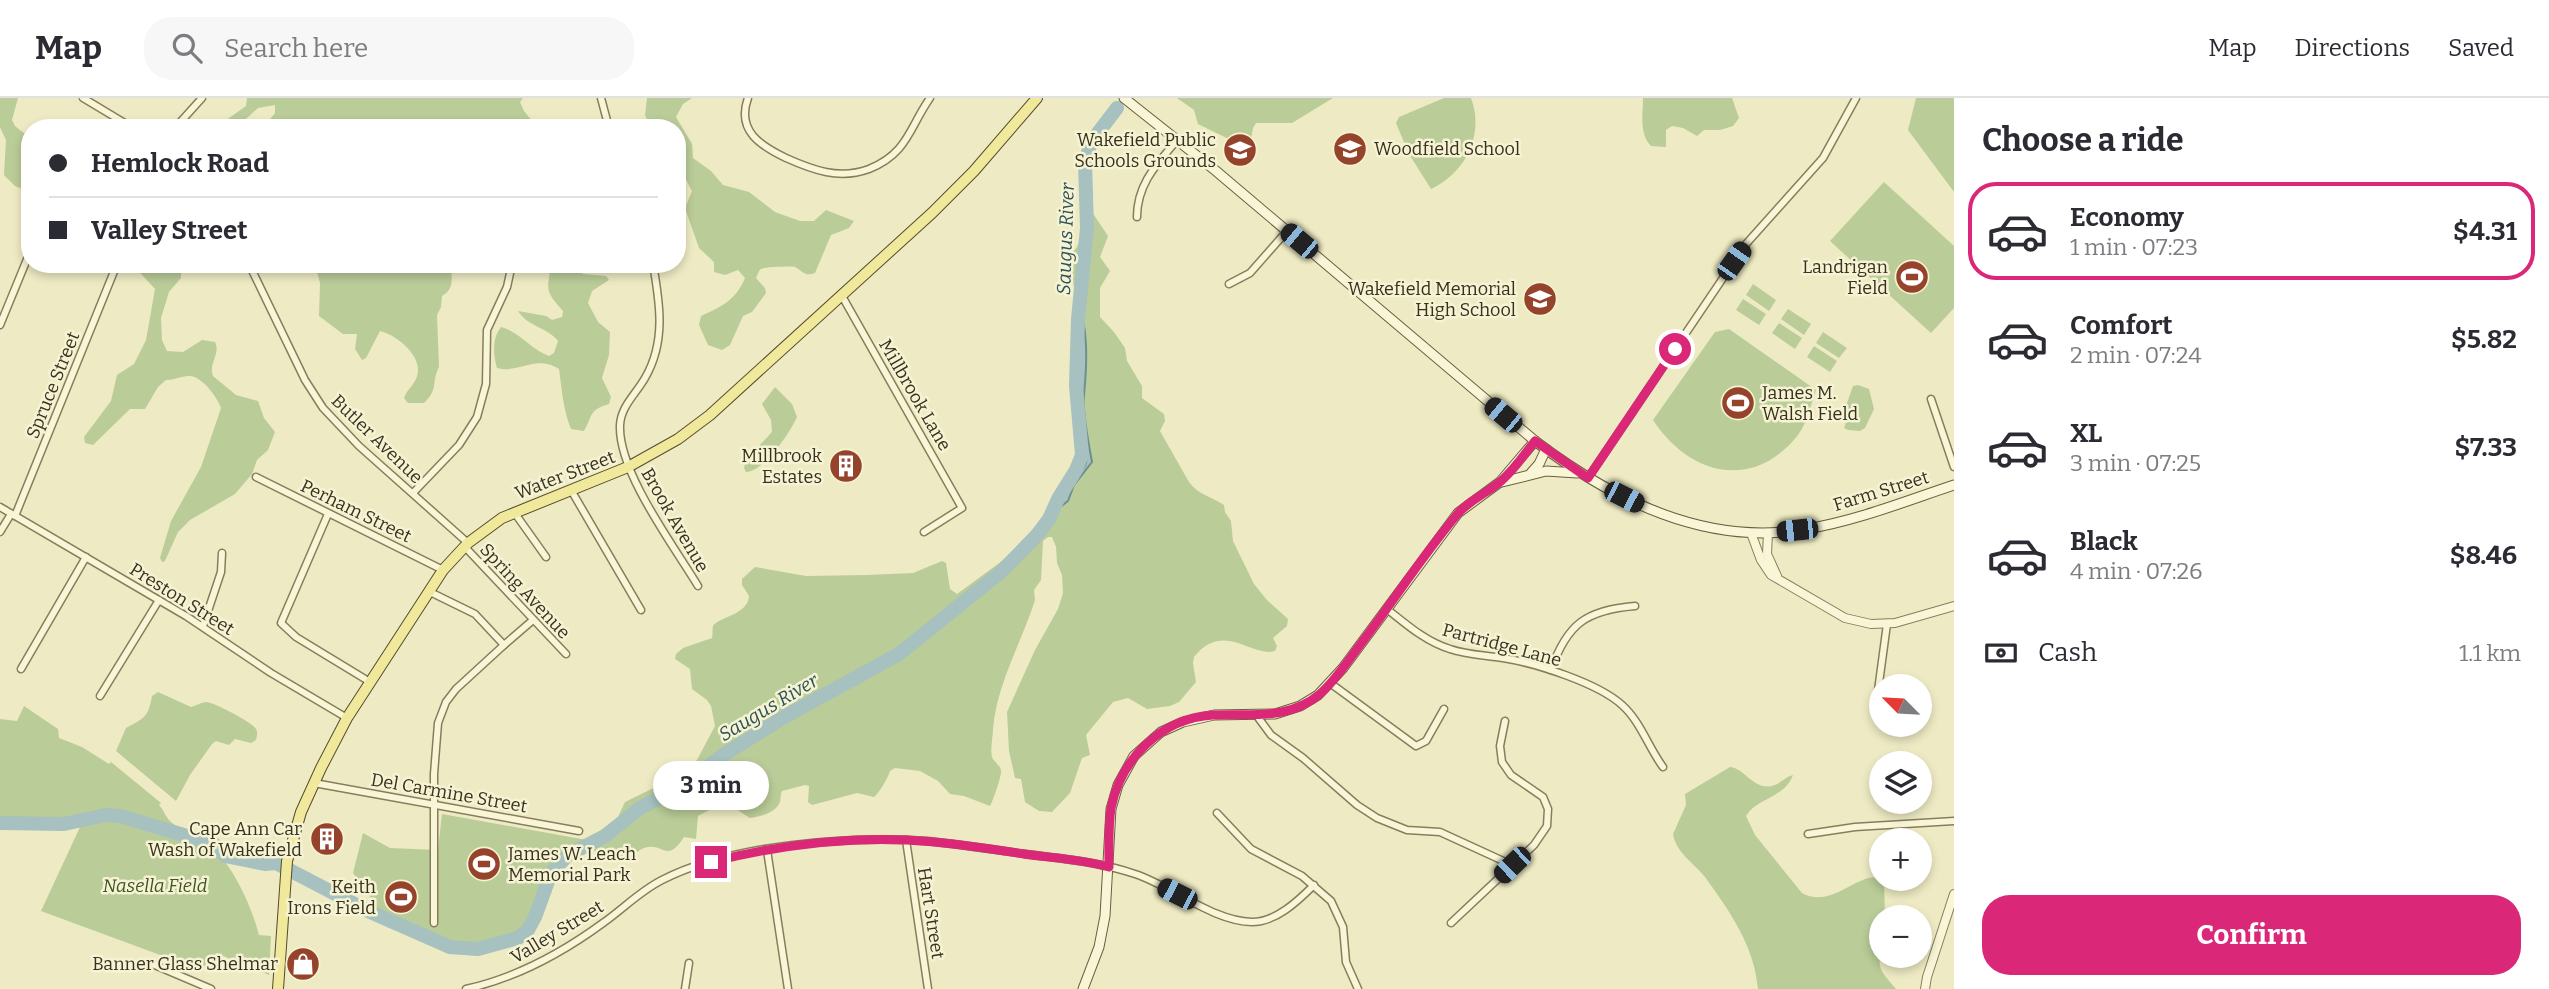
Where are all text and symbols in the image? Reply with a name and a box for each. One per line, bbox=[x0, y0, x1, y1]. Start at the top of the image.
search box bbox=[144, 17, 634, 80]
text: Map bbox=[35, 28, 102, 68]
icon: search bbox=[168, 29, 206, 67]
text: Search here bbox=[224, 33, 368, 64]
text: Map bbox=[2208, 34, 2257, 62]
text: Directions bbox=[2295, 34, 2410, 62]
text: Saved bbox=[2448, 34, 2514, 62]
text: Choose a ride bbox=[1982, 121, 2183, 159]
place label: Wakefield Public Schools Grounds bbox=[1074, 129, 1216, 172]
school or university icon: Woodfield School bbox=[1331, 130, 1369, 168]
school or university icon: Wakefield Public Schools Grounds bbox=[1221, 131, 1259, 169]
place label: Woodfield School bbox=[1374, 138, 1520, 160]
text: Hemlock Road bbox=[91, 148, 269, 179]
water label: Saugus River bbox=[1052, 181, 1079, 295]
icon: car bbox=[1986, 200, 2049, 263]
text: Economy bbox=[2070, 202, 2184, 233]
text: Valley Street bbox=[91, 215, 248, 246]
text: $4.31 bbox=[2453, 216, 2517, 247]
car bbox=[1277, 219, 1322, 263]
text: 1 min · 07:23 bbox=[2070, 233, 2198, 261]
car bbox=[1714, 238, 1755, 284]
place label: Landrigan Field bbox=[1802, 256, 1889, 299]
sports icon: Landrigan Field bbox=[1893, 258, 1931, 296]
place label: Wakefield Memorial High School bbox=[1348, 278, 1516, 321]
school or university icon: Wakefield Memorial High School bbox=[1521, 280, 1559, 318]
icon: car bbox=[1986, 308, 2049, 371]
text: Comfort bbox=[2070, 310, 2173, 341]
text: $5.82 bbox=[2451, 324, 2517, 355]
street label: Spruce Street bbox=[22, 328, 85, 442]
route start bbox=[1659, 333, 1691, 365]
street label: Millbrook Lane bbox=[874, 335, 956, 455]
text: 2 min · 07:24 bbox=[2070, 341, 2202, 369]
place label: James M. Walsh Field bbox=[1761, 382, 1859, 425]
sports icon: James M. Walsh Field bbox=[1719, 384, 1757, 422]
street label: Butler Avenue bbox=[327, 390, 427, 488]
car bbox=[1481, 393, 1526, 437]
icon: car bbox=[1986, 416, 2049, 479]
text: XL bbox=[2070, 418, 2102, 449]
text: $7.33 bbox=[2455, 432, 2517, 463]
place label: Millbrook Estates bbox=[741, 445, 823, 488]
street label: Water Street bbox=[512, 446, 619, 504]
building icon: Millbrook Estates bbox=[827, 447, 865, 485]
text: 3 min · 07:25 bbox=[2070, 449, 2201, 477]
street label: Brook Avenue bbox=[636, 464, 714, 576]
street label: Farm Street bbox=[1831, 466, 1932, 516]
street label: Perham Street bbox=[297, 475, 415, 548]
car bbox=[1601, 478, 1648, 516]
car bbox=[1776, 517, 1819, 543]
icon: car bbox=[1986, 524, 2049, 587]
text: Black bbox=[2070, 526, 2138, 557]
street label: Spring Avenue bbox=[475, 539, 575, 643]
text: $8.46 bbox=[2450, 540, 2517, 571]
text: 4 min · 07:26 bbox=[2070, 557, 2203, 585]
street label: Preston Street bbox=[126, 558, 239, 640]
street label: Partridge Lane bbox=[1440, 619, 1564, 671]
icon: cash bbox=[1982, 634, 2020, 672]
text: Cash bbox=[2038, 637, 2097, 668]
text: 1.1 km bbox=[2459, 639, 2521, 667]
water label: Saugus River bbox=[714, 668, 823, 746]
north arrow bbox=[1869, 674, 1932, 737]
map controls bbox=[1869, 674, 1932, 968]
button: layers bbox=[1869, 751, 1932, 814]
callout: 3 min bbox=[653, 760, 769, 810]
street label: Del Carmine Street bbox=[369, 768, 529, 818]
text: 3 min bbox=[680, 771, 742, 799]
place label: Cape Ann Car Wash of Wakefield bbox=[148, 818, 302, 861]
building icon: Cape Ann Car Wash of Wakefield bbox=[308, 820, 346, 858]
button: + bbox=[1869, 828, 1932, 891]
place label: James W. Leach Memorial Park bbox=[507, 843, 636, 886]
car bbox=[1490, 843, 1535, 887]
sports icon: James W. Leach Memorial Park bbox=[465, 845, 503, 883]
route end bbox=[695, 846, 727, 878]
street label: Hart Street bbox=[913, 865, 949, 961]
park label: Nasella Field bbox=[103, 875, 208, 897]
car bbox=[1154, 875, 1201, 913]
place label: Keith Irons Field bbox=[287, 876, 376, 919]
sports icon: Keith Irons Field bbox=[382, 878, 420, 916]
street label: Valley Street bbox=[507, 895, 608, 968]
button: Confirm bbox=[1982, 895, 2521, 975]
button: − bbox=[1869, 905, 1932, 968]
shop icon: Banner Glass Shelmar bbox=[284, 945, 322, 983]
place label: Banner Glass Shelmar bbox=[92, 953, 278, 975]

